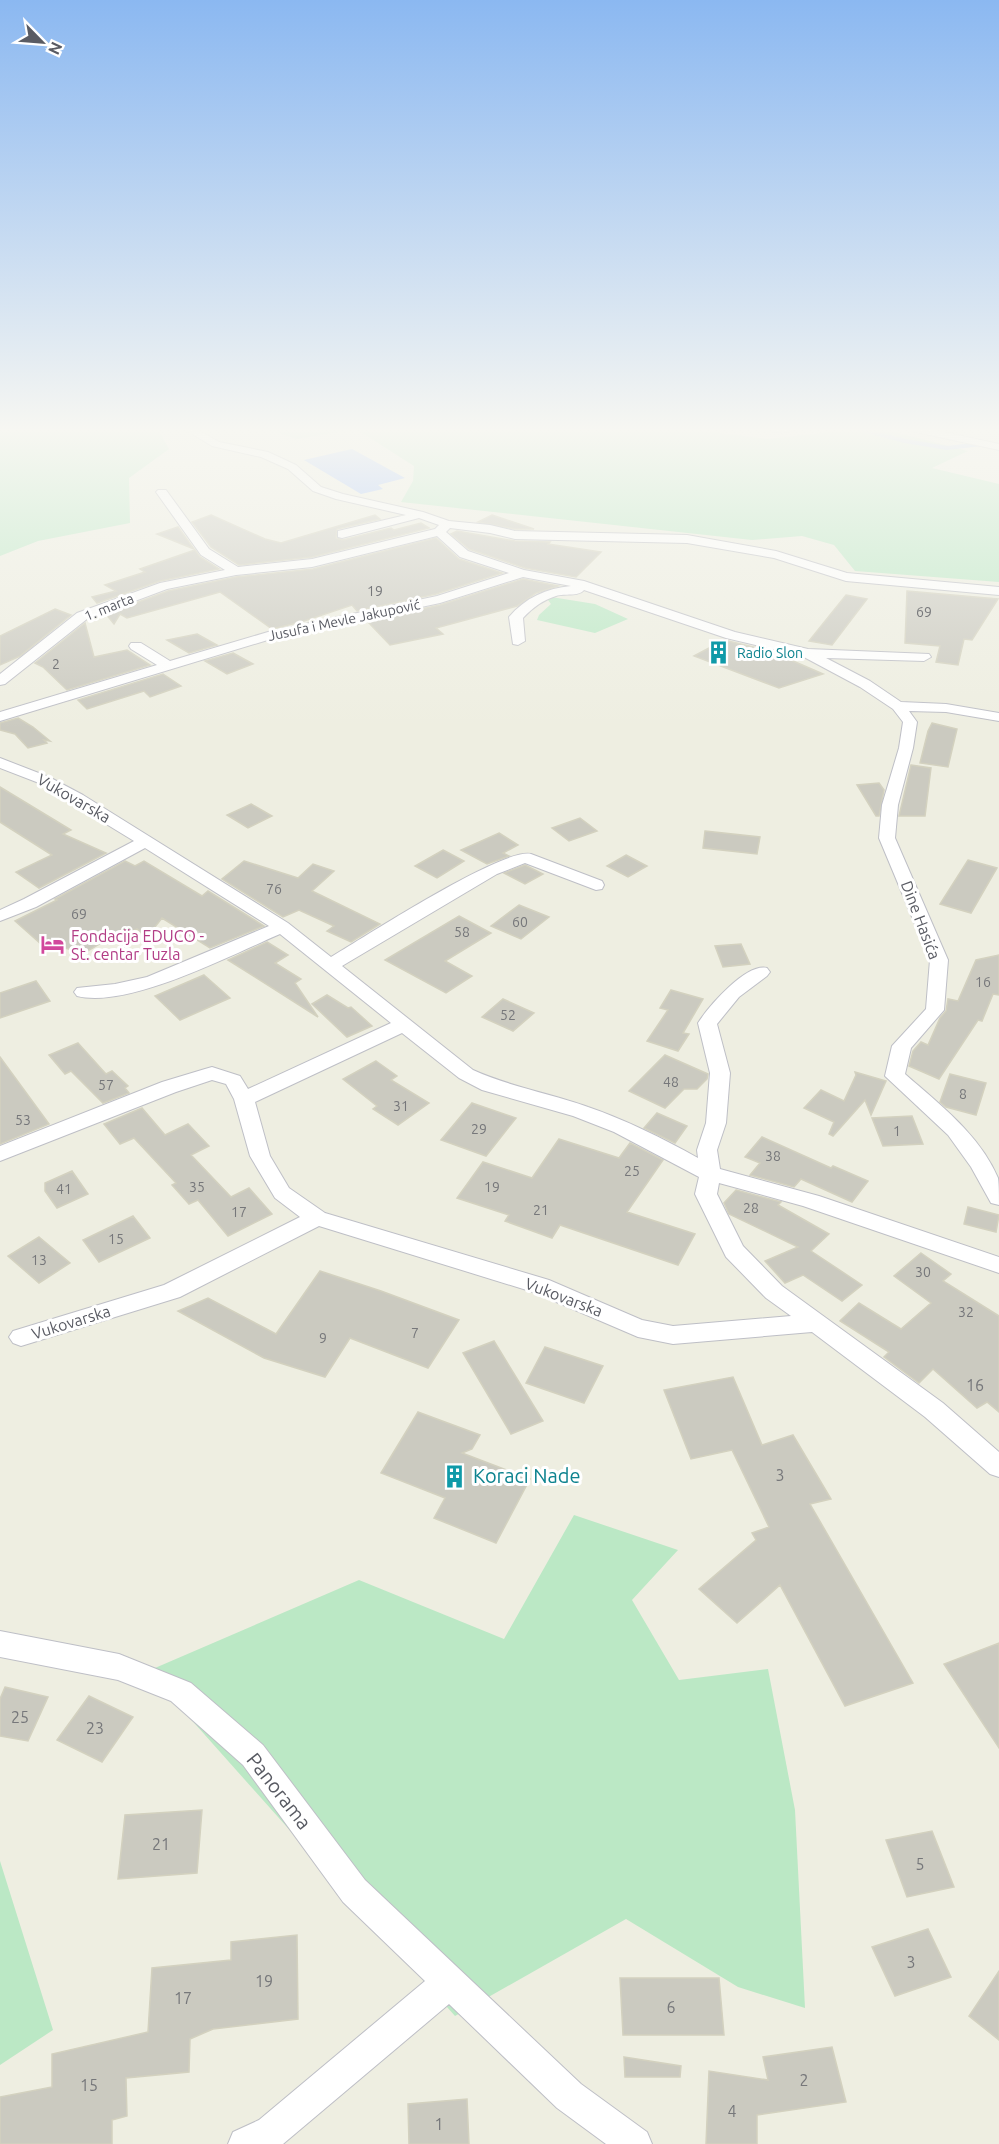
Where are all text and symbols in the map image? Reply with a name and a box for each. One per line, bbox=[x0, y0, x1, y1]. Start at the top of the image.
north arrow bbox=[12, 12, 72, 72]
text: N bbox=[45, 39, 66, 58]
house number: 19 bbox=[367, 583, 383, 599]
street label: 1. marta bbox=[82, 590, 136, 624]
street label: Jusufa i Mevle Jakupović bbox=[267, 596, 422, 644]
house number: 69 bbox=[916, 604, 932, 620]
building icon: Radio Slon bbox=[706, 640, 732, 666]
place label: Radio Slon bbox=[737, 645, 803, 661]
house number: 2 bbox=[52, 656, 60, 672]
street label: Vukovarska bbox=[34, 770, 114, 826]
street label: Dine Hasića bbox=[898, 878, 944, 962]
house number: 76 bbox=[266, 881, 282, 897]
house number: 69 bbox=[71, 906, 87, 922]
house number: 60 bbox=[512, 914, 528, 930]
house number: 58 bbox=[454, 924, 470, 940]
place label: Fondacija EDUCO - St. centar Tuzla bbox=[71, 927, 204, 963]
hotel icon: Fondacija EDUCO - St. centar Tuzla bbox=[40, 932, 66, 958]
house number: 16 bbox=[975, 974, 991, 990]
house number: 52 bbox=[500, 1007, 516, 1023]
house number: 48 bbox=[663, 1074, 679, 1090]
house number: 57 bbox=[98, 1077, 114, 1093]
house number: 8 bbox=[959, 1086, 967, 1102]
house number: 31 bbox=[393, 1098, 409, 1114]
house number: 53 bbox=[15, 1112, 31, 1128]
house number: 29 bbox=[471, 1121, 487, 1137]
house number: 1 bbox=[893, 1123, 901, 1139]
house number: 38 bbox=[765, 1148, 781, 1164]
house number: 25 bbox=[624, 1163, 640, 1179]
house number: 35 bbox=[189, 1179, 205, 1195]
house number: 19 bbox=[484, 1179, 500, 1195]
house number: 41 bbox=[56, 1181, 72, 1197]
house number: 28 bbox=[743, 1200, 759, 1216]
house number: 21 bbox=[533, 1202, 549, 1218]
house number: 17 bbox=[231, 1204, 247, 1220]
house number: 15 bbox=[108, 1231, 124, 1247]
house number: 13 bbox=[31, 1252, 47, 1268]
house number: 30 bbox=[915, 1264, 931, 1280]
street label: Vukovarska bbox=[523, 1274, 605, 1320]
street label: Vukovarska bbox=[29, 1301, 113, 1343]
house number: 32 bbox=[958, 1304, 974, 1320]
house number: 7 bbox=[411, 1325, 419, 1341]
house number: 9 bbox=[319, 1330, 327, 1346]
house number: 16 bbox=[966, 1376, 984, 1394]
building icon: Koraci Nade bbox=[442, 1463, 468, 1489]
place label: Koraci Nade bbox=[473, 1464, 581, 1487]
house number: 3 bbox=[775, 1466, 785, 1484]
house number: 25 bbox=[11, 1708, 29, 1726]
house number: 23 bbox=[86, 1719, 104, 1737]
street label: Panorama bbox=[242, 1748, 316, 1833]
house number: 21 bbox=[152, 1835, 170, 1853]
house number: 5 bbox=[915, 1855, 925, 1873]
house number: 3 bbox=[906, 1953, 916, 1971]
house number: 19 bbox=[255, 1972, 273, 1990]
house number: 17 bbox=[174, 1989, 192, 2007]
house number: 6 bbox=[666, 1998, 676, 2016]
house number: 2 bbox=[799, 2071, 809, 2089]
house number: 15 bbox=[80, 2076, 98, 2094]
house number: 4 bbox=[727, 2102, 737, 2120]
house number: 1 bbox=[434, 2115, 444, 2133]

